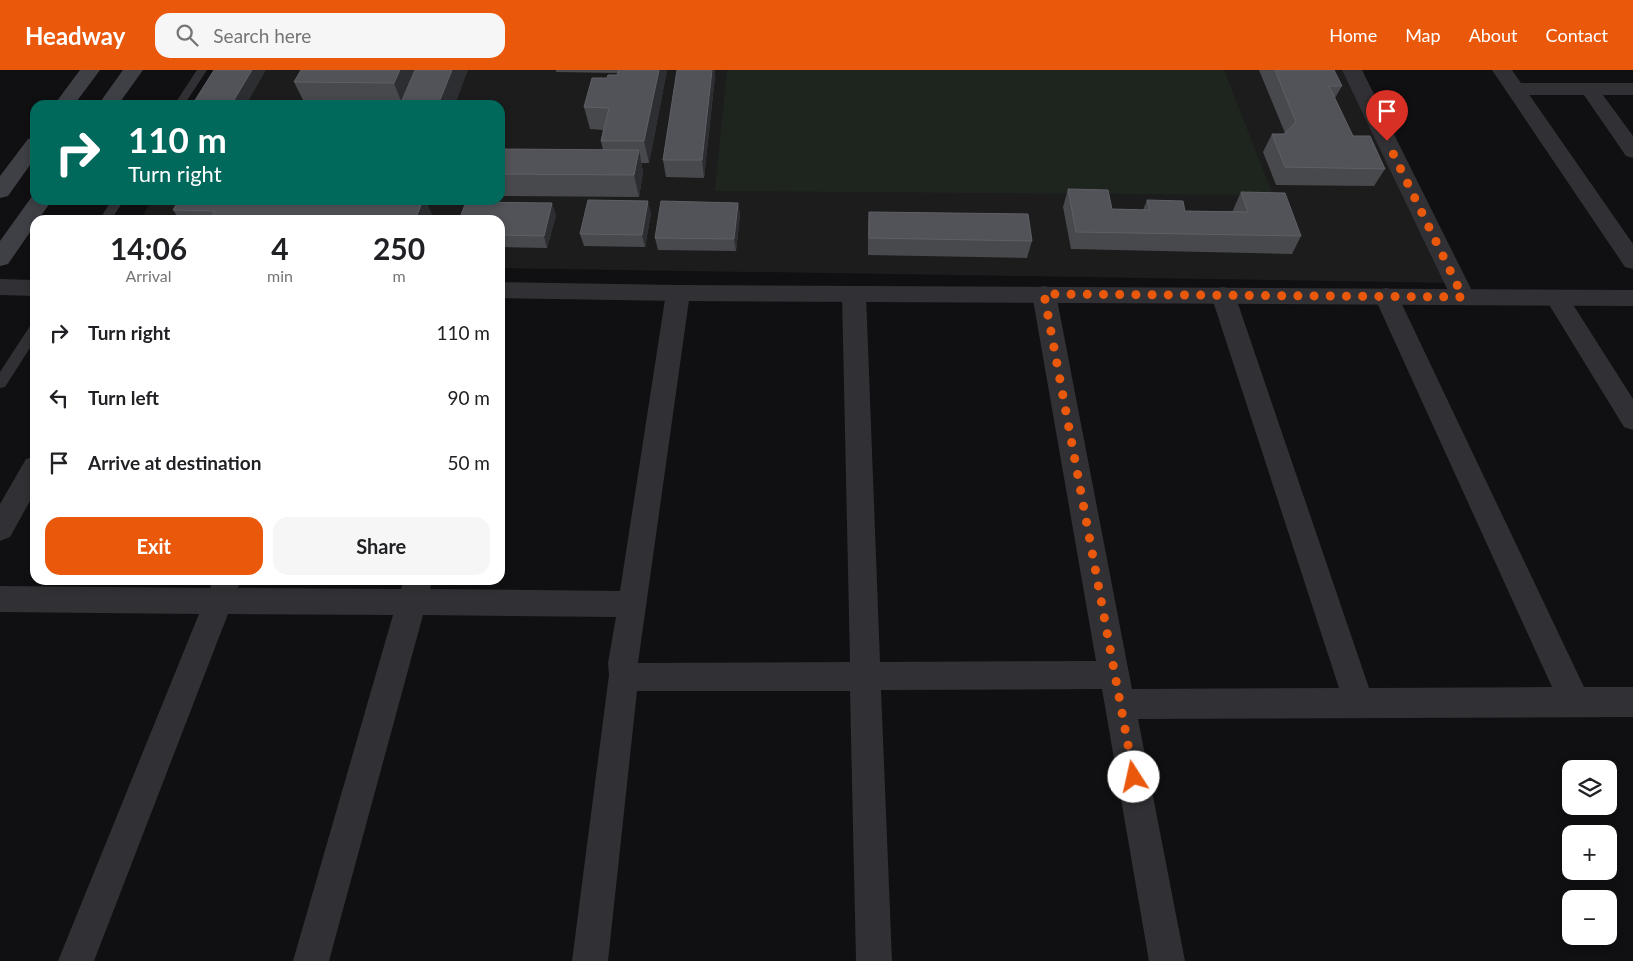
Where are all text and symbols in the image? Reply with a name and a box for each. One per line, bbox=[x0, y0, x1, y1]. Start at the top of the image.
search box bbox=[155, 13, 505, 58]
text: Headway bbox=[25, 21, 125, 50]
icon: search bbox=[173, 21, 201, 49]
text: Search here bbox=[213, 24, 311, 47]
text: Home bbox=[1329, 24, 1377, 46]
text: Map bbox=[1405, 24, 1441, 46]
text: About bbox=[1469, 24, 1518, 46]
text: Contact bbox=[1546, 24, 1608, 46]
pin bbox=[1366, 90, 1408, 141]
icon: arrive bbox=[1373, 97, 1401, 125]
text: 110 m bbox=[128, 118, 227, 160]
icon: right bbox=[45, 120, 110, 185]
text: Turn right bbox=[128, 160, 222, 187]
text: 14:06 bbox=[110, 230, 187, 266]
text: 4 bbox=[271, 230, 289, 266]
text: 250 bbox=[373, 230, 425, 266]
text: Arrival bbox=[125, 266, 172, 285]
text: min bbox=[267, 266, 293, 285]
text: m bbox=[392, 266, 406, 285]
icon: right bbox=[45, 319, 73, 347]
text: Turn right bbox=[88, 321, 170, 344]
text: 110 m bbox=[436, 321, 490, 344]
icon: left bbox=[45, 384, 73, 412]
text: Turn left bbox=[88, 386, 159, 409]
text: 90 m bbox=[447, 386, 490, 409]
icon: arrive bbox=[45, 449, 73, 477]
text: Arrive at destination bbox=[88, 451, 261, 474]
text: 50 m bbox=[447, 451, 490, 474]
button: Exit bbox=[45, 517, 263, 575]
button: Share bbox=[273, 517, 490, 575]
position arrow bbox=[1107, 750, 1159, 802]
map controls bbox=[1562, 760, 1617, 945]
button: layers bbox=[1562, 760, 1617, 815]
button: + bbox=[1562, 825, 1617, 880]
button: − bbox=[1562, 890, 1617, 945]

